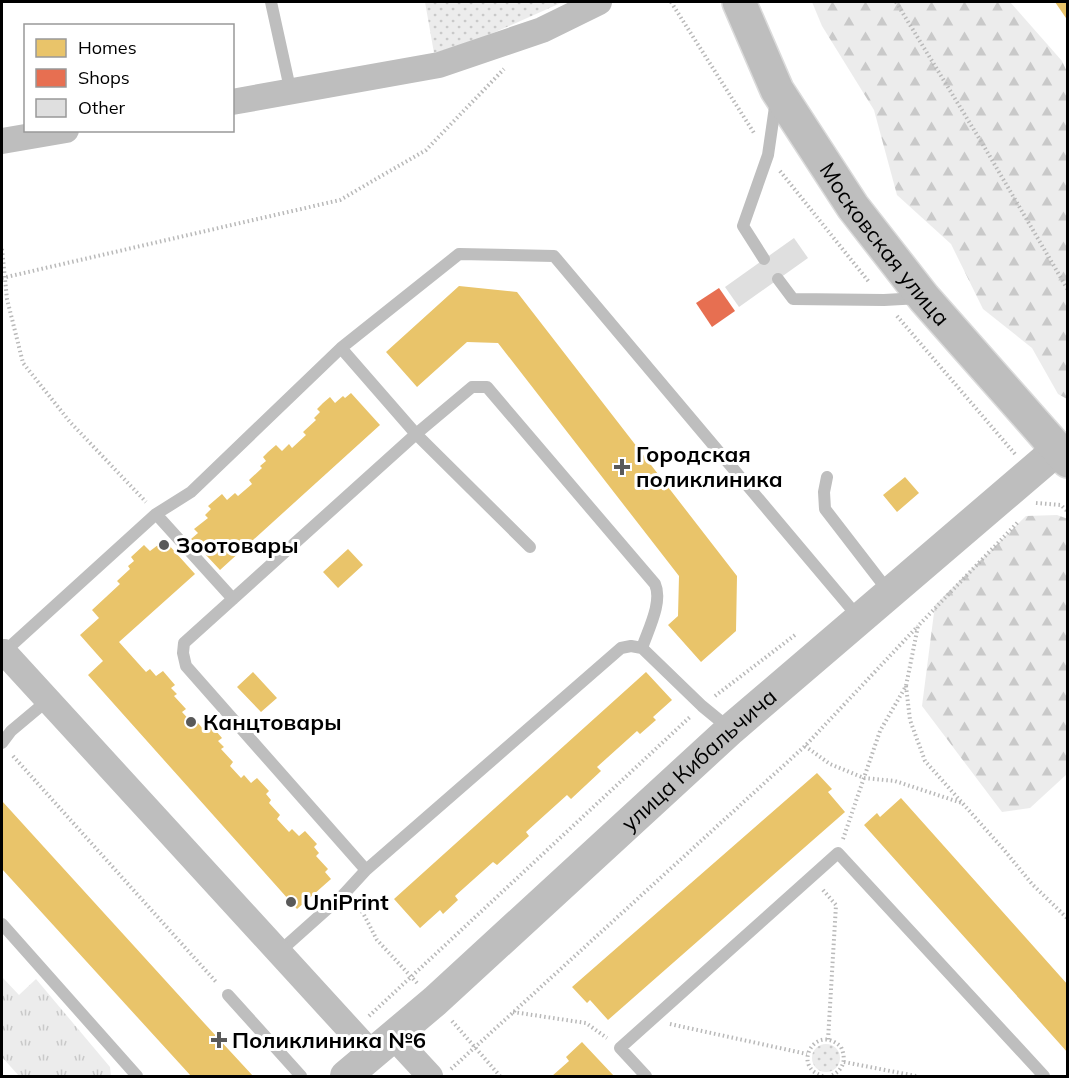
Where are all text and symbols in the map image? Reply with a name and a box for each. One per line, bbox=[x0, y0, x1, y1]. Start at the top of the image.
legend bbox=[24, 24, 234, 132]
text: Homes bbox=[78, 36, 137, 59]
text: Shops bbox=[78, 66, 130, 89]
text: Other bbox=[78, 96, 126, 119]
street label: Московская улица bbox=[814, 157, 956, 331]
place label: Городская поликлиника bbox=[636, 440, 783, 493]
marker: Городская поликлиника bbox=[613, 458, 631, 476]
place label: Зоотовары bbox=[176, 531, 299, 559]
marker: Зоотовары bbox=[157, 538, 171, 552]
street label: улица Кибальчича bbox=[615, 682, 782, 837]
place label: Канцтовары bbox=[203, 708, 342, 736]
marker: Канцтовары bbox=[184, 715, 198, 729]
place label: UniPrint bbox=[303, 888, 389, 916]
marker: UniPrint bbox=[284, 895, 298, 909]
place label: Поликлиника №6 bbox=[232, 1026, 426, 1054]
marker: Поликлиника №6 bbox=[210, 1031, 228, 1049]

